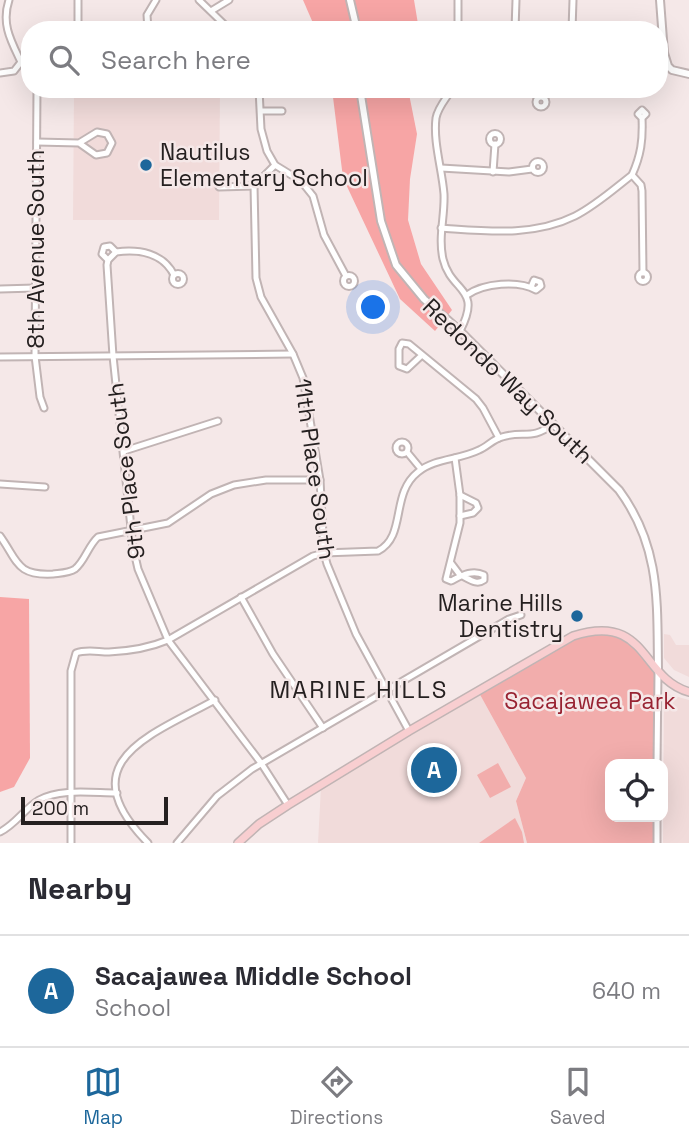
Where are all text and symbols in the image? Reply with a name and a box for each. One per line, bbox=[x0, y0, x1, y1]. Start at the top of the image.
search box bbox=[21, 21, 668, 98]
icon: search bbox=[45, 41, 83, 79]
text: Search here bbox=[101, 43, 251, 77]
place label: Nautilus Elementary School bbox=[160, 137, 368, 193]
street label: 8th Avenue South bbox=[21, 150, 51, 348]
marker: Nautilus Elementary School bbox=[138, 157, 154, 173]
your location bbox=[356, 290, 390, 324]
street label: Redondo Way South bbox=[416, 292, 600, 470]
street label: 11th Place South bbox=[287, 377, 343, 561]
street label: 9th Place South bbox=[100, 381, 152, 561]
place label: Marine Hills Dentistry bbox=[438, 588, 563, 644]
marker: Marine Hills Dentistry bbox=[569, 608, 585, 624]
district label: MARINE HILLS bbox=[269, 674, 449, 705]
park label: Sacajawea Park bbox=[504, 686, 676, 716]
pin: A bbox=[411, 744, 457, 796]
map controls bbox=[605, 759, 668, 822]
button: locate bbox=[605, 759, 668, 822]
scale bar bbox=[21, 794, 168, 826]
text: 200 m bbox=[32, 796, 89, 821]
text: Nearby bbox=[28, 869, 132, 908]
text: Sacajawea Middle School bbox=[95, 959, 412, 993]
text: A bbox=[44, 976, 58, 1006]
text: 640 m bbox=[592, 976, 661, 1006]
text: School bbox=[95, 993, 171, 1023]
tab: Map bbox=[83, 1063, 123, 1130]
tab: Directions bbox=[290, 1063, 383, 1130]
tab: Saved bbox=[550, 1063, 606, 1130]

